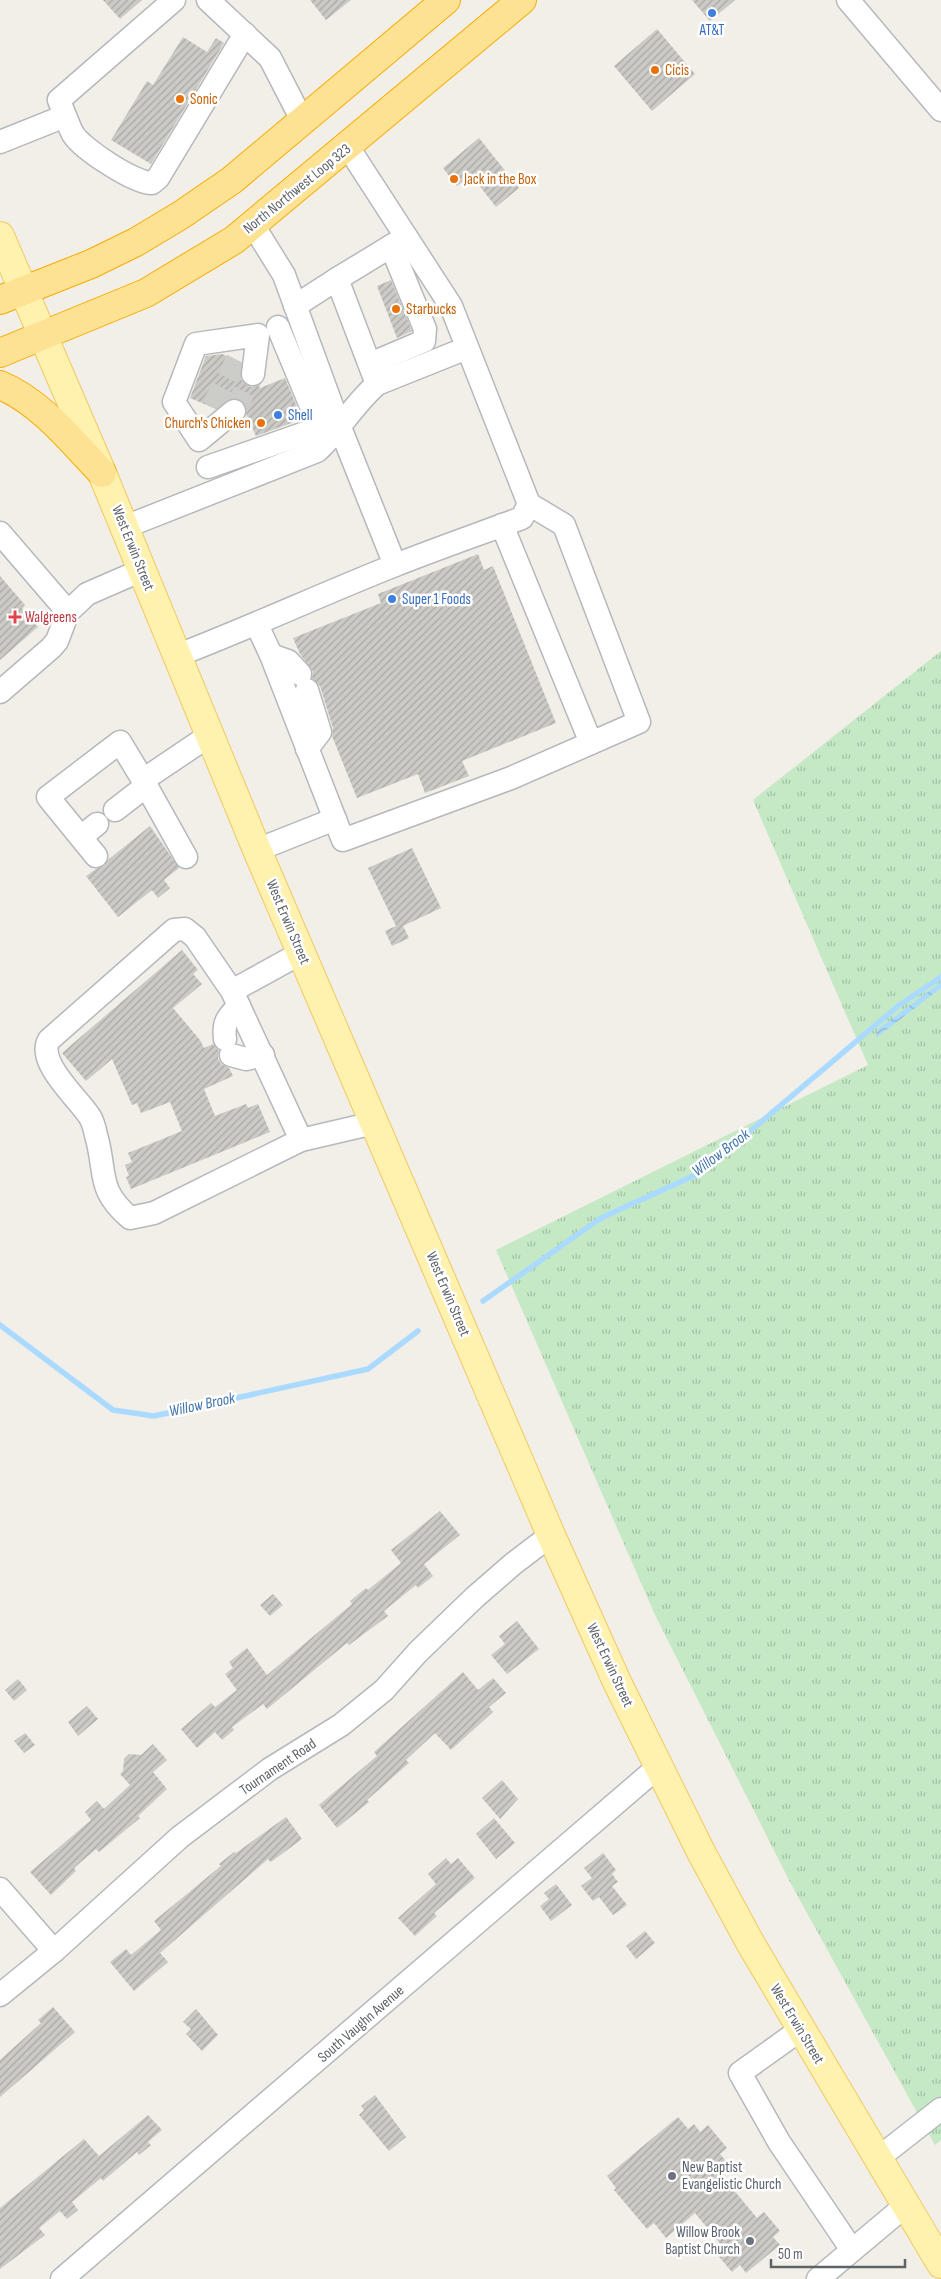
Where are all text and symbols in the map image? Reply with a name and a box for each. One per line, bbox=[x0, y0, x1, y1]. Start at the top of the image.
marker: AT&T bbox=[706, 7, 718, 19]
place label: AT&T bbox=[699, 21, 724, 40]
place label: Cicis bbox=[665, 61, 689, 80]
marker: Cicis bbox=[649, 64, 661, 76]
place label: Sonic bbox=[190, 90, 218, 109]
marker: Sonic bbox=[174, 93, 186, 105]
street label: North Northwest Loop 323 bbox=[239, 140, 355, 238]
place label: Jack in the Box bbox=[463, 170, 537, 189]
marker: Jack in the Box bbox=[448, 173, 460, 185]
place label: Starbucks bbox=[406, 300, 456, 319]
marker: Starbucks bbox=[390, 303, 402, 315]
place label: Shell bbox=[288, 406, 312, 425]
marker: Shell bbox=[272, 409, 284, 421]
place label: Church's Chicken bbox=[165, 414, 251, 433]
marker: Church's Chicken bbox=[255, 417, 267, 429]
street label: West Erwin Street bbox=[107, 503, 159, 594]
place label: Super 1 Foods bbox=[402, 590, 471, 609]
marker: Super 1 Foods bbox=[386, 593, 398, 605]
place label: Walgreens bbox=[25, 608, 77, 627]
marker: Walgreens bbox=[9, 611, 21, 623]
street label: West Erwin Street bbox=[262, 877, 315, 968]
water label: Willow Brook bbox=[689, 1125, 754, 1181]
street label: West Erwin Street bbox=[422, 1249, 475, 1340]
water label: Willow Brook bbox=[167, 1389, 238, 1421]
street label: West Erwin Street bbox=[582, 1620, 638, 1710]
street label: Tournament Road bbox=[236, 1734, 320, 1800]
street label: West Erwin Street bbox=[766, 1980, 829, 2068]
street label: South Vaughn Avenue bbox=[314, 1981, 408, 2067]
place label: New Baptist Evangelistic Church bbox=[682, 2158, 781, 2194]
marker: New Baptist Evangelistic Church bbox=[666, 2170, 678, 2182]
place label: Willow Brook Baptist Church bbox=[665, 2223, 740, 2259]
marker: Willow Brook Baptist Church bbox=[744, 2235, 756, 2247]
scale bar bbox=[771, 2236, 905, 2268]
text: 50 m bbox=[778, 2245, 803, 2264]

